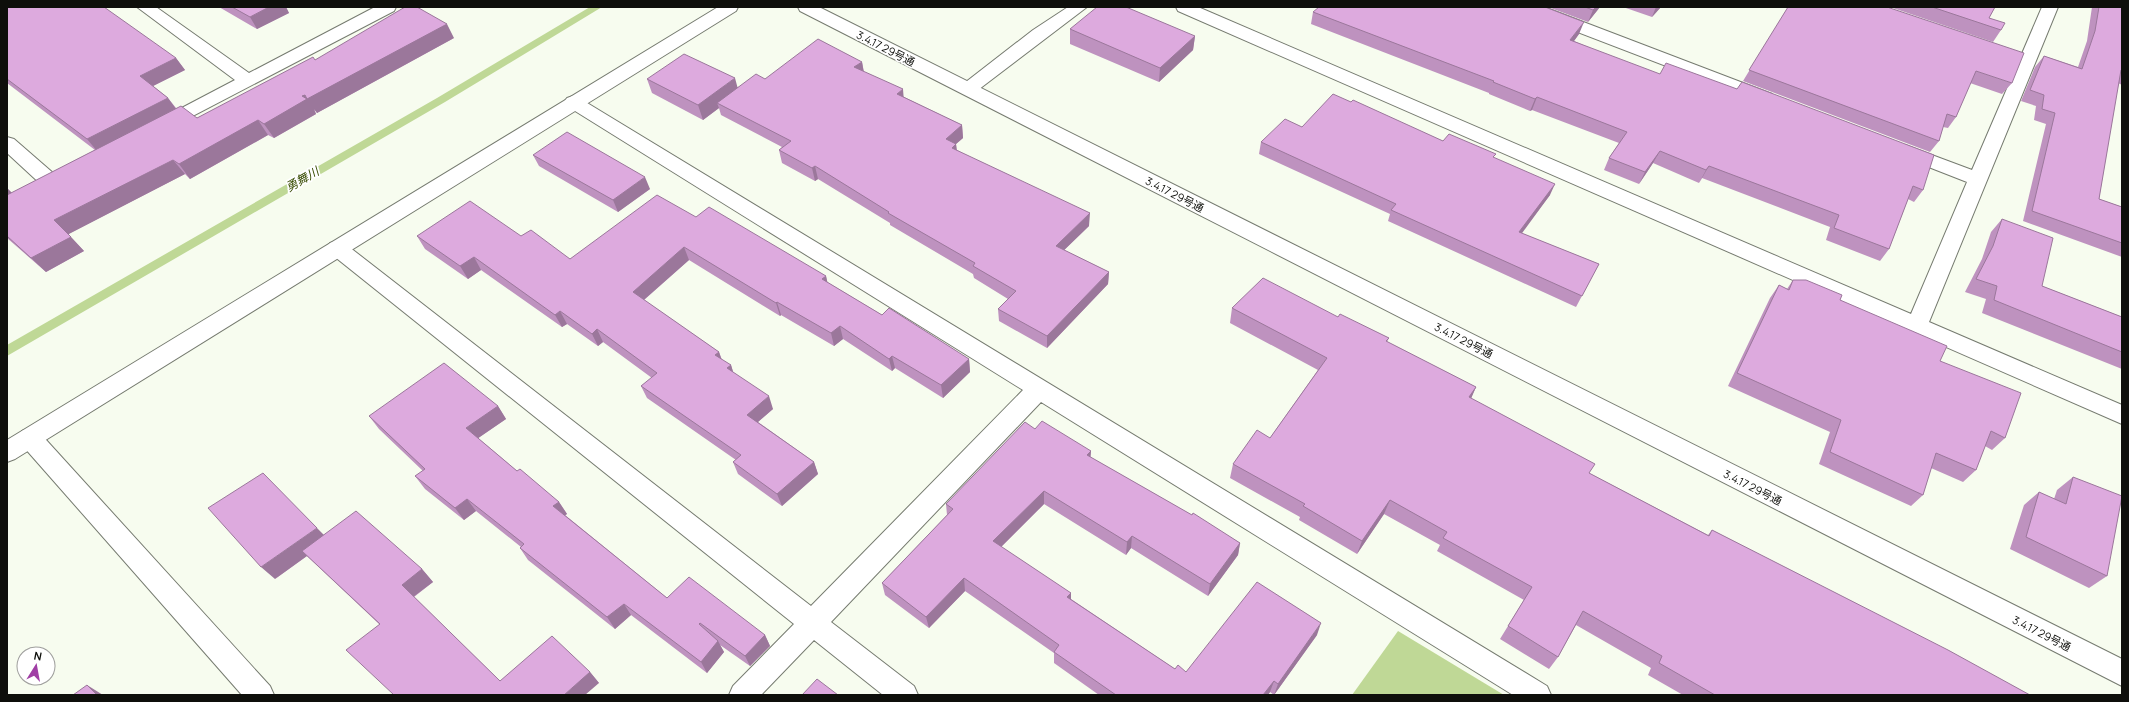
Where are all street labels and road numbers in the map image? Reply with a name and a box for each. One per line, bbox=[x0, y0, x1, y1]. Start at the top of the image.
street label: 3.4.17 29号通 bbox=[854, 27, 918, 69]
street label: 3.4.17 29号通 bbox=[1143, 173, 1207, 215]
street label: 3.4.17 29号通 bbox=[1432, 319, 1496, 361]
street label: 3.4.17 29号通 bbox=[1721, 466, 1785, 508]
street label: 3.4.17 29号通 bbox=[2010, 612, 2074, 654]

